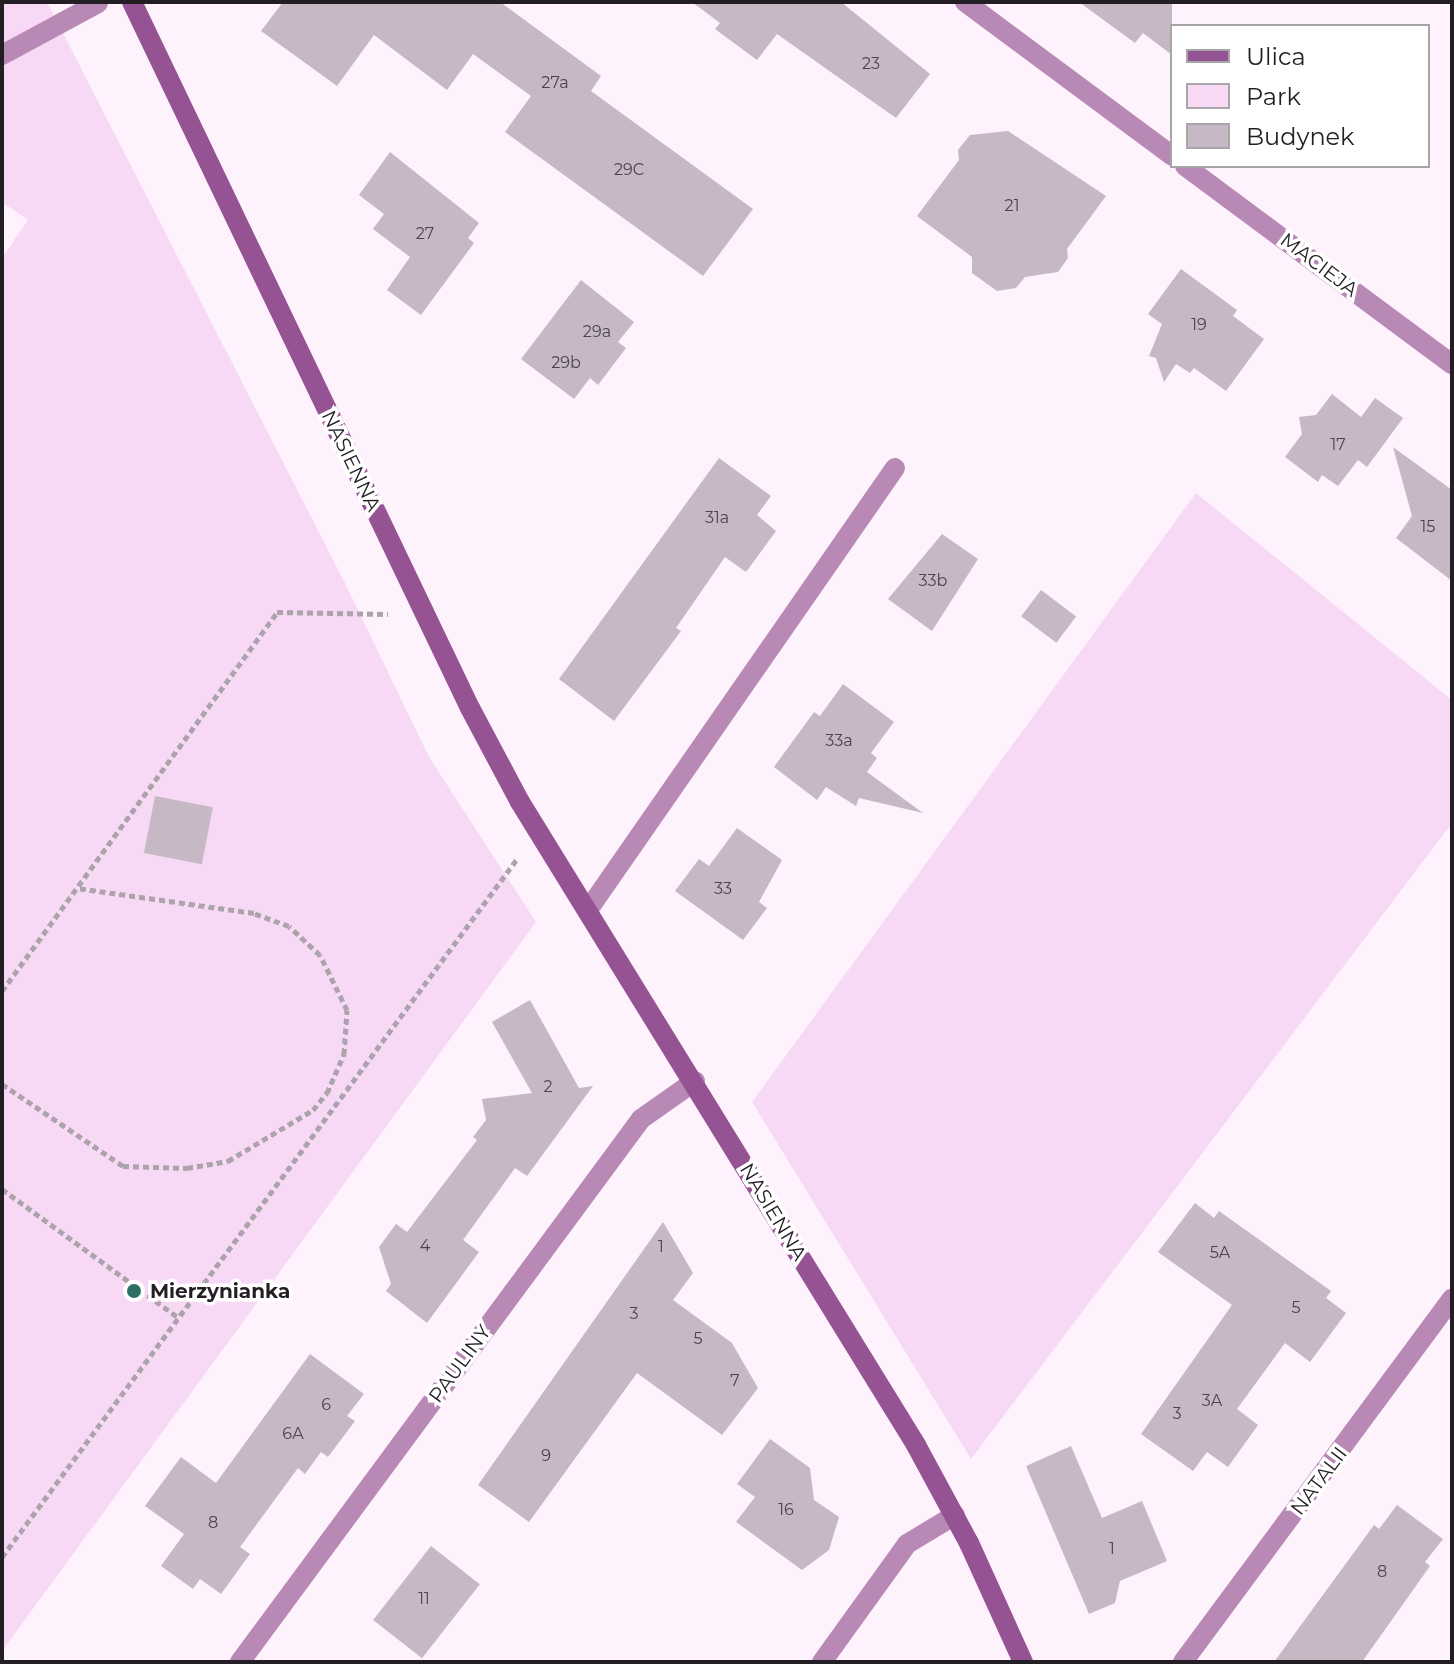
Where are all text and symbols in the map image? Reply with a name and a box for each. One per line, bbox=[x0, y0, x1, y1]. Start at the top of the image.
legend bbox=[1170, 24, 1430, 168]
text: Ulica bbox=[1246, 42, 1306, 71]
house number: 23 bbox=[862, 54, 880, 74]
house number: 27a bbox=[541, 73, 569, 93]
text: Park bbox=[1246, 82, 1301, 111]
text: Budynek bbox=[1246, 122, 1354, 151]
house number: 29C bbox=[614, 160, 644, 180]
house number: 21 bbox=[1005, 196, 1019, 216]
house number: 27 bbox=[416, 224, 434, 244]
street label: MACIEJA bbox=[1275, 228, 1363, 302]
house number: 19 bbox=[1191, 315, 1207, 335]
house number: 29a bbox=[583, 322, 611, 342]
house number: 29b bbox=[551, 353, 581, 373]
street label: NASIENNA bbox=[316, 407, 386, 515]
house number: 17 bbox=[1330, 435, 1346, 455]
house number: 31a bbox=[705, 508, 729, 528]
house number: 15 bbox=[1421, 517, 1435, 537]
house number: 33b bbox=[919, 571, 947, 591]
house number: 33a bbox=[825, 731, 853, 751]
house number: 33 bbox=[714, 879, 732, 899]
house number: 2 bbox=[543, 1077, 553, 1097]
street label: NASIENNA bbox=[735, 1159, 811, 1265]
house number: 4 bbox=[420, 1236, 430, 1256]
house number: 1 bbox=[658, 1237, 664, 1257]
house number: 5A bbox=[1210, 1243, 1230, 1263]
place label: Mierzynianka bbox=[150, 1279, 290, 1303]
marker: Mierzynianka bbox=[125, 1282, 143, 1300]
house number: 5 bbox=[1291, 1298, 1301, 1318]
house number: 3 bbox=[629, 1304, 639, 1324]
street label: PAULINY bbox=[424, 1321, 496, 1407]
house number: 5 bbox=[693, 1329, 703, 1349]
house number: 7 bbox=[730, 1371, 740, 1391]
house number: 3A bbox=[1202, 1391, 1222, 1411]
house number: 6 bbox=[321, 1395, 331, 1415]
house number: 3 bbox=[1172, 1404, 1182, 1424]
house number: 6A bbox=[282, 1424, 304, 1444]
street label: NATALII bbox=[1286, 1442, 1352, 1520]
house number: 9 bbox=[541, 1446, 551, 1466]
house number: 16 bbox=[778, 1500, 794, 1520]
house number: 8 bbox=[208, 1513, 218, 1533]
house number: 1 bbox=[1109, 1539, 1115, 1559]
house number: 8 bbox=[1377, 1562, 1387, 1582]
house number: 11 bbox=[418, 1589, 430, 1609]

